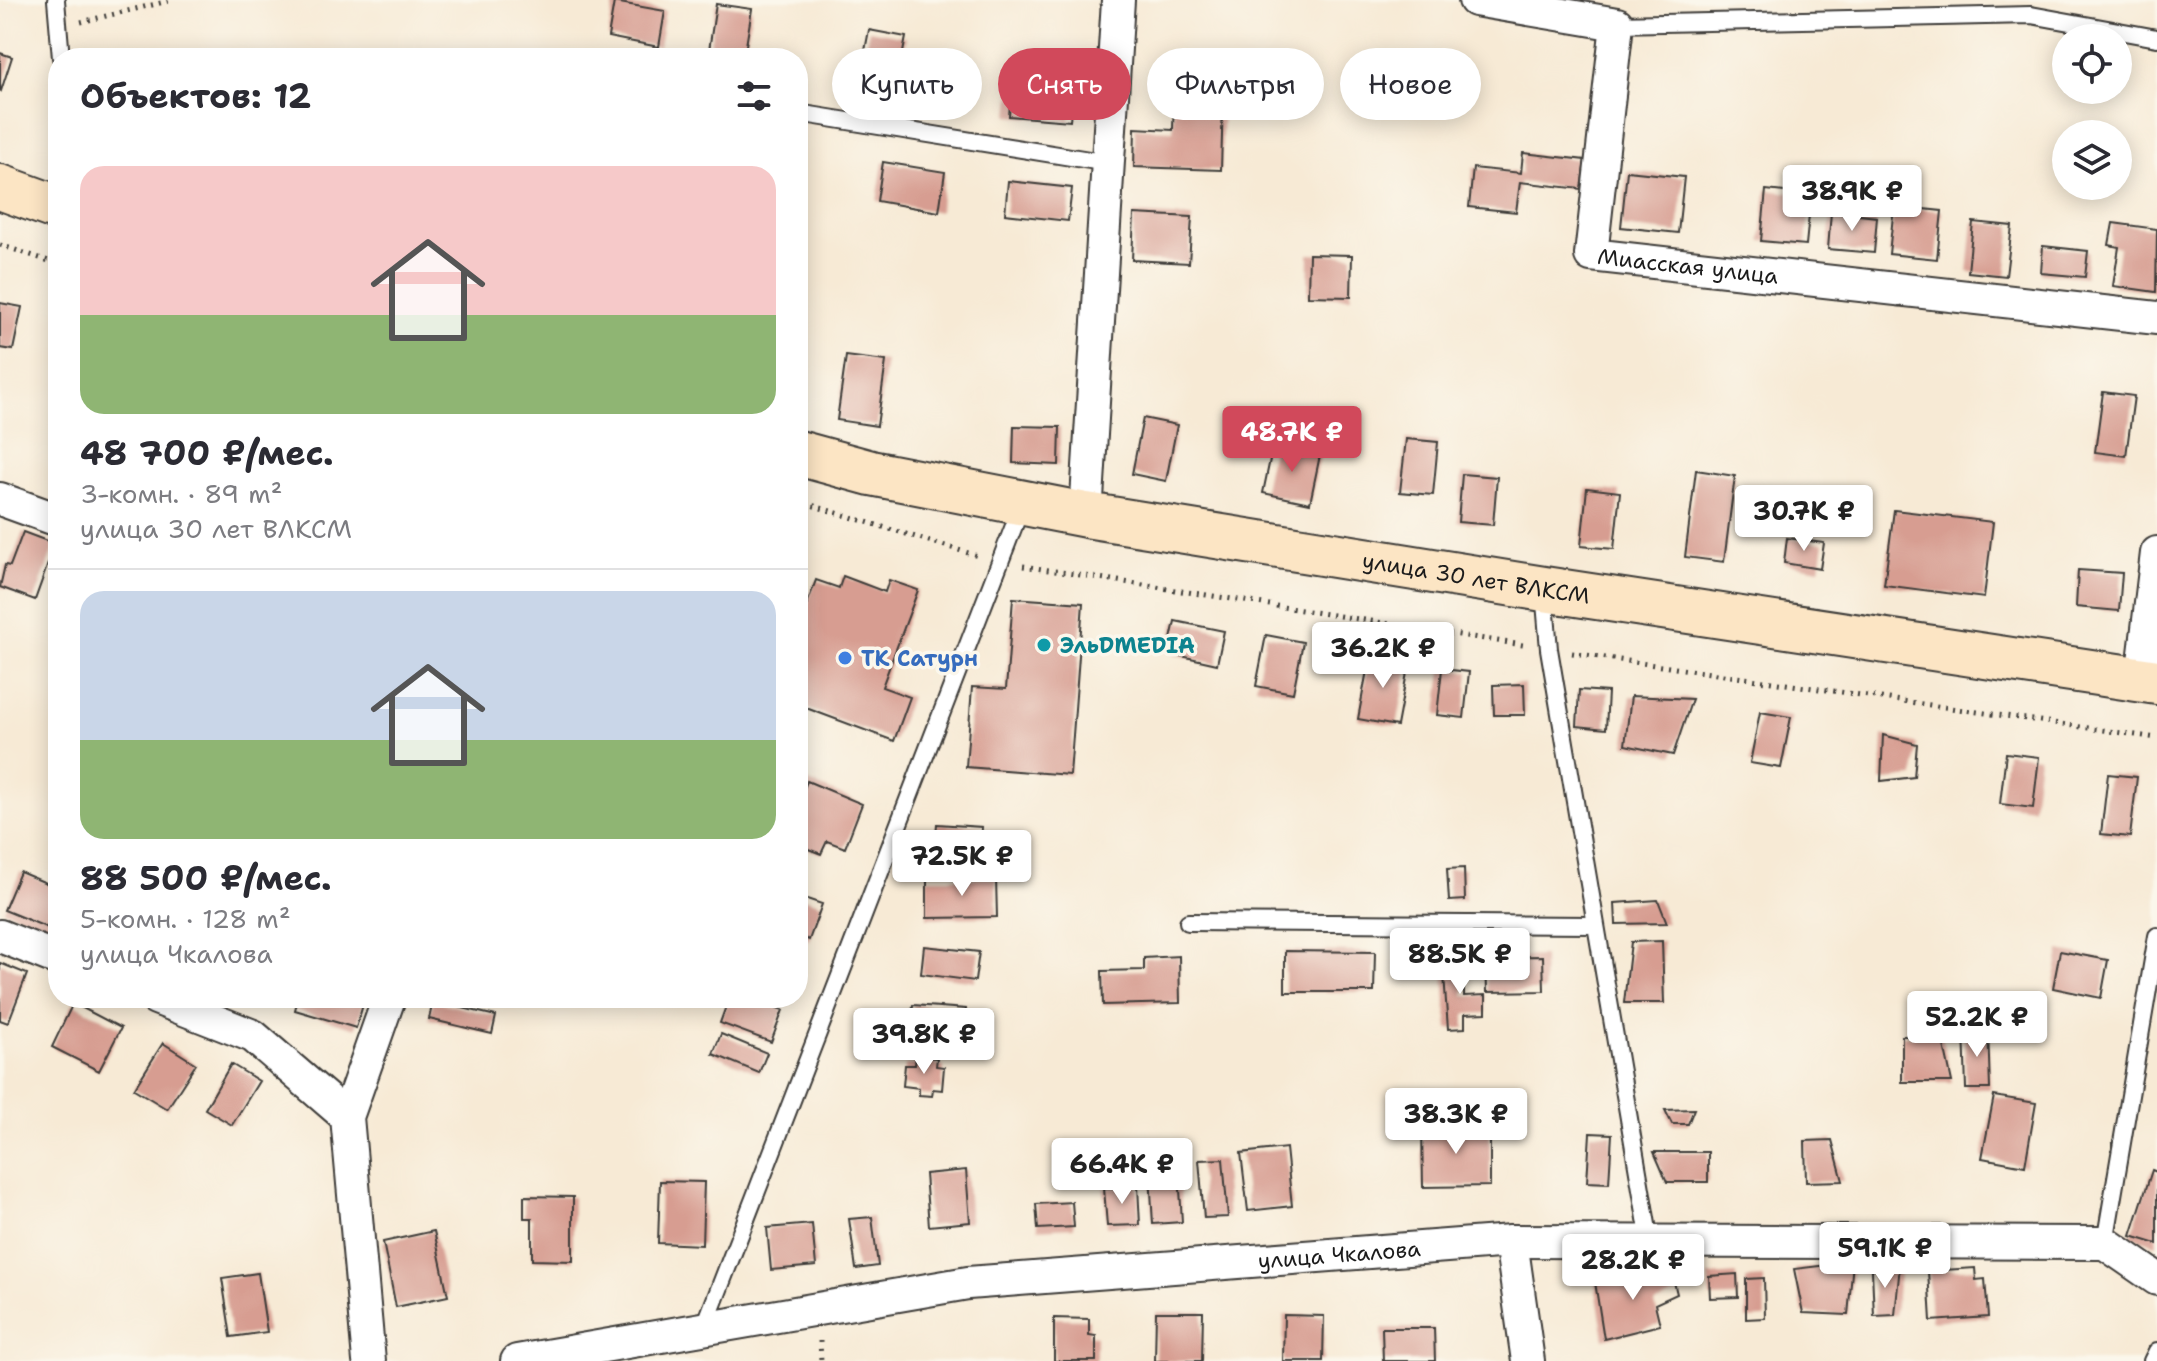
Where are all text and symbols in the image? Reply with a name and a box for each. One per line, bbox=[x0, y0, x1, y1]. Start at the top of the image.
map controls bbox=[2052, 24, 2132, 200]
button: locate bbox=[2052, 24, 2132, 104]
chip: Купить bbox=[832, 48, 982, 120]
chip: Снять bbox=[998, 48, 1131, 120]
chip: Фильтры bbox=[1147, 48, 1324, 120]
chip: Новое bbox=[1340, 48, 1481, 120]
text: Объектов: 12 bbox=[80, 73, 311, 119]
icon: filters bbox=[732, 74, 776, 118]
button: layers bbox=[2052, 120, 2132, 200]
pin: 38.9K ₽ bbox=[1778, 165, 1926, 233]
text: 38.9K ₽ bbox=[1801, 173, 1903, 208]
icon: home bbox=[356, 218, 500, 362]
street label: Миасская улица bbox=[1596, 241, 1780, 290]
pin: 48.7K ₽ bbox=[1218, 406, 1366, 474]
text: 48.7K ₽ bbox=[1240, 414, 1344, 449]
text: 48 700 ₽/мес. bbox=[80, 430, 334, 476]
text: 3-комн. · 89 m² bbox=[80, 476, 283, 511]
pin: 30.7K ₽ bbox=[1730, 485, 1878, 553]
text: 30.7K ₽ bbox=[1753, 493, 1855, 528]
text: улица 30 лет ВЛКСМ bbox=[80, 511, 352, 546]
street label: улица 30 лет ВЛКСМ bbox=[1360, 545, 1592, 610]
pin: 36.2K ₽ bbox=[1309, 622, 1457, 690]
text: 36.2K ₽ bbox=[1330, 630, 1436, 665]
place label: ЭльDMEDIA bbox=[1060, 631, 1195, 660]
marker: ЭльDMEDIA bbox=[1035, 636, 1053, 654]
icon: home bbox=[356, 643, 500, 787]
place label: ТК Сатурн bbox=[861, 644, 978, 673]
marker: ТК Сатурн bbox=[836, 649, 854, 667]
pin: 72.5K ₽ bbox=[888, 830, 1036, 898]
text: 72.5K ₽ bbox=[910, 838, 1014, 873]
text: 88 500 ₽/мес. bbox=[80, 855, 332, 901]
text: 5-комн. · 128 m² bbox=[80, 901, 291, 936]
pin: 88.5K ₽ bbox=[1386, 928, 1534, 996]
text: улица Чкалова bbox=[80, 936, 273, 971]
text: 88.5K ₽ bbox=[1408, 936, 1512, 971]
pin: 52.2K ₽ bbox=[1903, 991, 2051, 1059]
text: 52.2K ₽ bbox=[1925, 999, 2029, 1034]
pin: 39.8K ₽ bbox=[850, 1008, 998, 1076]
text: 39.8K ₽ bbox=[871, 1016, 977, 1051]
pin: 38.3K ₽ bbox=[1382, 1088, 1530, 1156]
text: 38.3K ₽ bbox=[1403, 1096, 1509, 1131]
pin: 66.4K ₽ bbox=[1048, 1138, 1196, 1206]
text: 66.4K ₽ bbox=[1070, 1146, 1174, 1181]
pin: 59.1K ₽ bbox=[1811, 1222, 1959, 1290]
text: 59.1K ₽ bbox=[1837, 1230, 1933, 1265]
street label: улица Чкалова bbox=[1257, 1234, 1422, 1275]
pin: 28.2K ₽ bbox=[1559, 1234, 1707, 1302]
text: 28.2K ₽ bbox=[1580, 1242, 1686, 1277]

